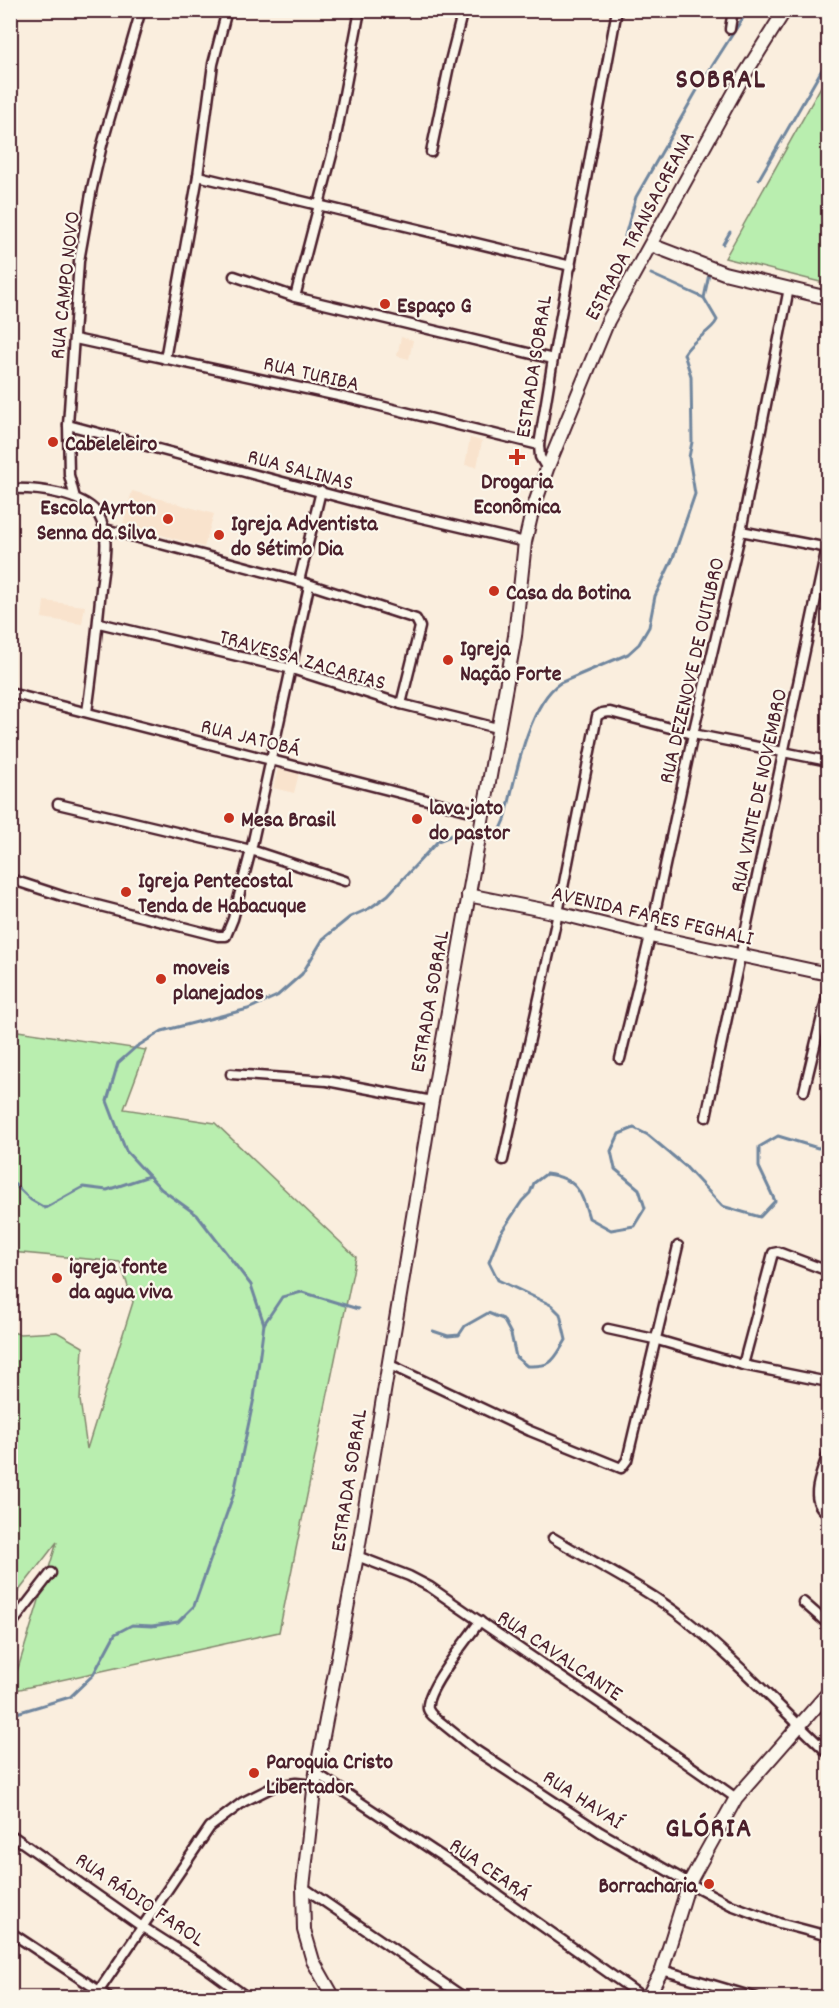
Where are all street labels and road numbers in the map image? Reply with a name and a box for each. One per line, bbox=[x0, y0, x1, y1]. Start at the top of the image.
street label: ESTRADA TRANSACREANA bbox=[578, 127, 704, 327]
street label: RUA CAMPO NOVO bbox=[43, 210, 90, 361]
street label: ESTRADA SOBRAL bbox=[509, 293, 562, 440]
street label: RUA TURIBA bbox=[260, 349, 362, 402]
street label: RUA SALINAS bbox=[244, 442, 356, 500]
street label: RUA DEZENOVE DE OUTUBRO bbox=[652, 555, 735, 787]
street label: TRAVESSA ZACARIAS bbox=[215, 623, 389, 700]
street label: RUA VINTE DE NOVEMBRO bbox=[724, 686, 797, 895]
street label: RUA JATOBÁ bbox=[197, 712, 303, 767]
street label: AVENIDA FARES FEGHALI bbox=[548, 879, 756, 956]
street label: ESTRADA SOBRAL bbox=[404, 928, 459, 1075]
street label: ESTRADA SOBRAL bbox=[324, 1407, 377, 1554]
street label: RUA CAVALCANTE bbox=[490, 1603, 628, 1710]
street label: RUA HAVAÍ bbox=[536, 1763, 629, 1839]
street label: RUA CEARÁ bbox=[442, 1831, 536, 1910]
street label: RUA RÁDIO FAROL bbox=[68, 1846, 210, 1956]

